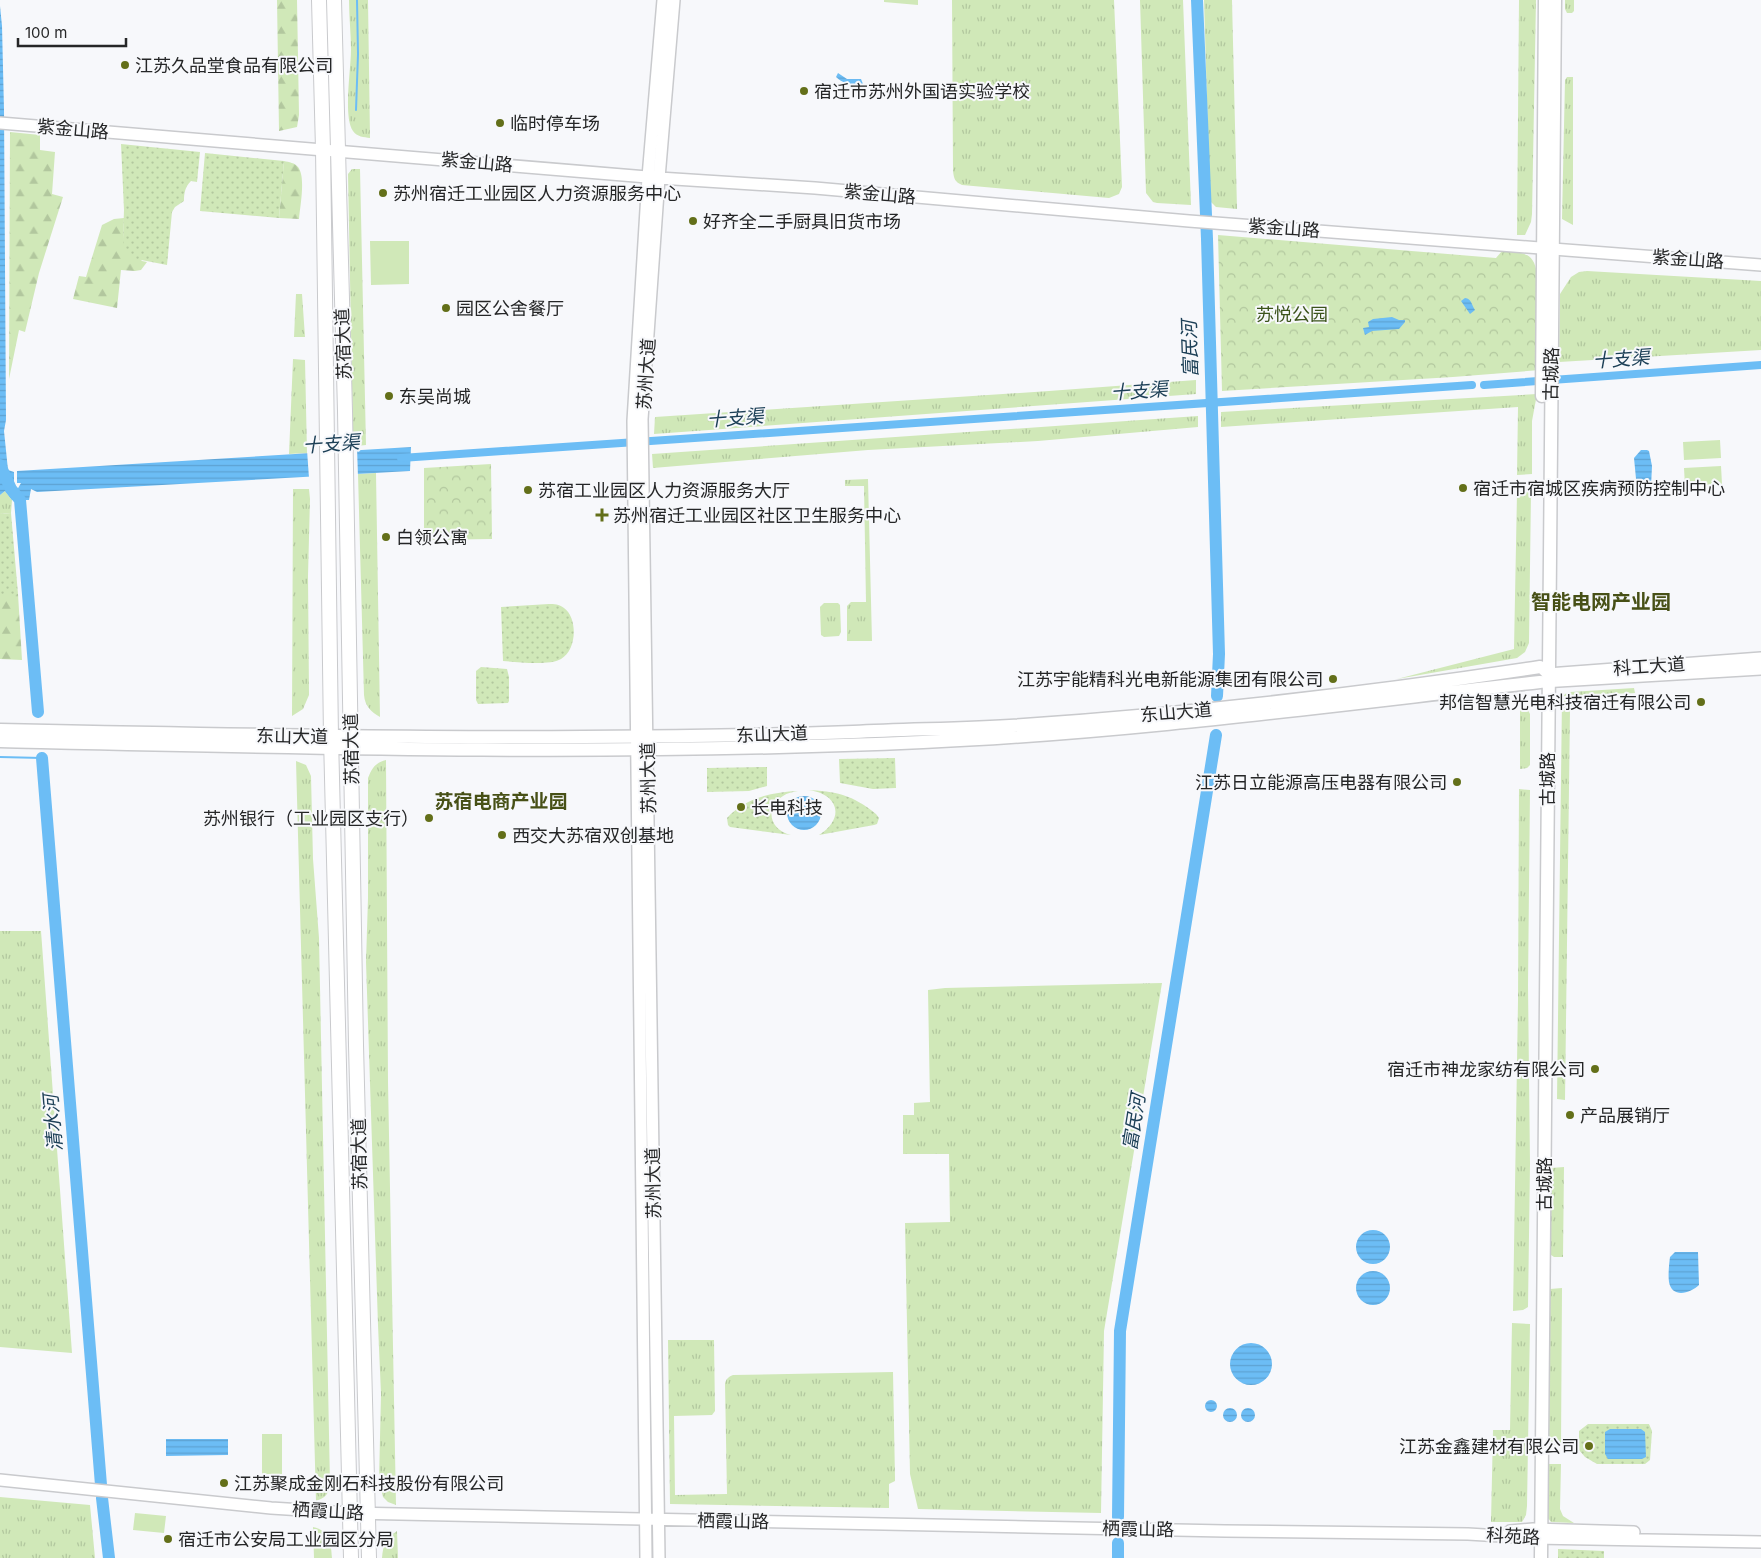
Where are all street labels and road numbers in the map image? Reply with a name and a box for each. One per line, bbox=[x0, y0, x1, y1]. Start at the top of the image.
street label: 紫金山路 bbox=[36, 115, 110, 143]
street label: 紫金山路 bbox=[440, 148, 514, 176]
street label: 紫金山路 bbox=[843, 180, 917, 208]
street label: 紫金山路 bbox=[1247, 215, 1321, 241]
street label: 紫金山路 bbox=[1651, 246, 1725, 272]
street label: 苏宿大道 bbox=[331, 308, 355, 380]
street label: 苏州大道 bbox=[633, 337, 659, 411]
street label: 古城路 bbox=[1540, 347, 1562, 401]
street label: 科工大道 bbox=[1612, 653, 1686, 679]
street label: 东山大道 bbox=[1139, 698, 1213, 726]
street label: 苏宿大道 bbox=[340, 713, 362, 785]
street label: 东山大道 bbox=[736, 722, 808, 746]
street label: 东山大道 bbox=[256, 725, 328, 747]
street label: 苏州大道 bbox=[637, 742, 659, 814]
street label: 古城路 bbox=[1537, 752, 1558, 806]
street label: 苏宿大道 bbox=[348, 1118, 370, 1190]
street label: 苏州大道 bbox=[642, 1147, 664, 1219]
street label: 古城路 bbox=[1534, 1157, 1555, 1211]
street label: 栖霞山路 bbox=[291, 1499, 365, 1523]
street label: 栖霞山路 bbox=[697, 1510, 769, 1532]
street label: 栖霞山路 bbox=[1102, 1518, 1174, 1540]
street label: 科苑路 bbox=[1485, 1524, 1541, 1548]

